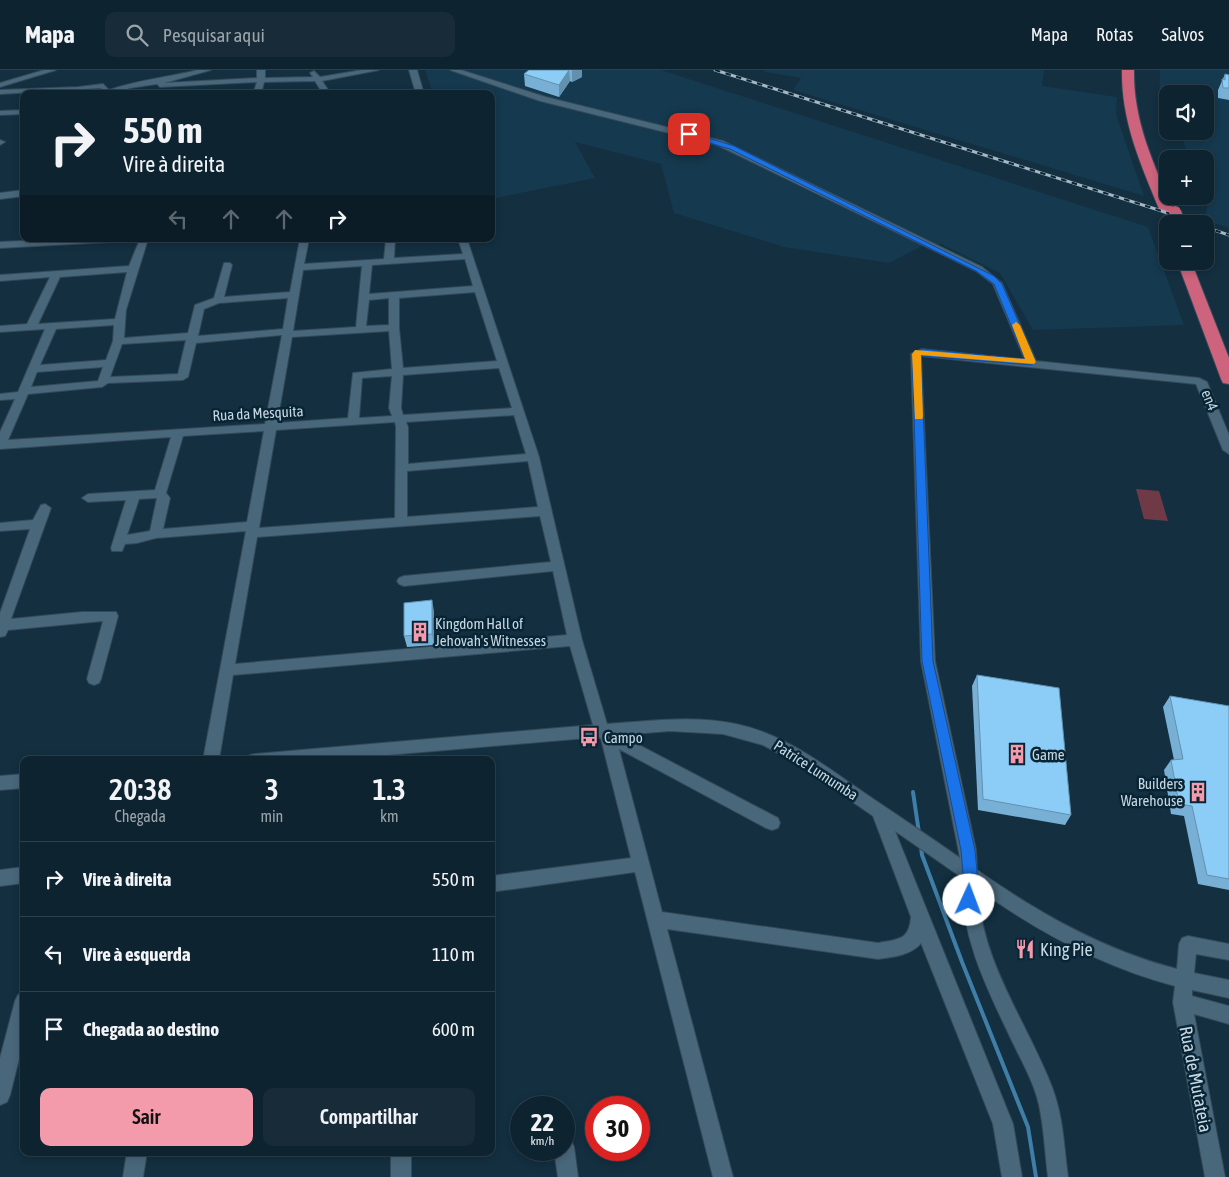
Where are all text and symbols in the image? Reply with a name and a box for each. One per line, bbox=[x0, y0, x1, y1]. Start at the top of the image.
search box bbox=[105, 12, 455, 57]
text: Mapa bbox=[25, 21, 75, 48]
icon: search bbox=[123, 21, 151, 49]
text: Pesquisar aqui bbox=[163, 24, 265, 46]
text: Mapa bbox=[1031, 24, 1068, 45]
text: Rotas bbox=[1096, 24, 1133, 45]
text: Salvos bbox=[1161, 24, 1204, 45]
map controls bbox=[1159, 85, 1214, 270]
button: sound bbox=[1159, 85, 1214, 140]
icon: right bbox=[40, 110, 105, 175]
text: 550 m bbox=[123, 110, 202, 150]
pin bbox=[668, 113, 710, 155]
icon: arrive bbox=[675, 120, 703, 148]
button: + bbox=[1159, 150, 1214, 205]
text: Vire à direita bbox=[123, 151, 225, 177]
icon: left bbox=[164, 205, 192, 233]
icon: ahead bbox=[217, 205, 245, 233]
icon: ahead bbox=[270, 205, 298, 233]
icon: right bbox=[323, 205, 351, 233]
button: − bbox=[1159, 215, 1214, 270]
street label: en4 bbox=[1198, 387, 1222, 413]
street label: Rua da Mesquita bbox=[212, 402, 304, 424]
place label: Kingdom Hall of Jehovah's Witnesses bbox=[435, 615, 546, 649]
building icon: Kingdom Hall of Jehovah's Witnesses bbox=[409, 621, 431, 643]
bus stop icon: Campo bbox=[578, 726, 600, 748]
place label: Campo bbox=[604, 729, 643, 746]
street label: Patrice Lumumba bbox=[771, 737, 861, 803]
building icon: Game bbox=[1006, 743, 1028, 765]
place label: Game bbox=[1032, 746, 1065, 763]
text: 20:38 bbox=[109, 772, 171, 806]
text: 3 bbox=[265, 772, 279, 806]
text: 1.3 bbox=[372, 772, 406, 806]
place label: Builders Warehouse bbox=[1121, 775, 1183, 809]
building icon: Builders Warehouse bbox=[1187, 781, 1209, 803]
text: Chegada bbox=[115, 807, 166, 825]
text: min bbox=[260, 807, 283, 825]
text: km bbox=[380, 807, 398, 825]
icon: right bbox=[40, 865, 68, 893]
text: Vire à direita bbox=[83, 868, 171, 890]
text: 550 m bbox=[432, 868, 475, 890]
position arrow bbox=[942, 873, 994, 925]
restaurant icon: King Pie bbox=[1014, 938, 1036, 960]
place label: King Pie bbox=[1040, 939, 1093, 960]
icon: left bbox=[40, 940, 68, 968]
text: Vire à esquerda bbox=[83, 943, 191, 965]
text: 110 m bbox=[432, 943, 475, 965]
icon: arrive bbox=[40, 1015, 68, 1043]
text: Chegada ao destino bbox=[83, 1018, 219, 1040]
text: 600 m bbox=[432, 1018, 475, 1040]
street label: Rua de Mutateia bbox=[1175, 1024, 1217, 1134]
button: Sair bbox=[40, 1088, 253, 1146]
button: Compartilhar bbox=[263, 1088, 475, 1146]
speed limit sign: 30 bbox=[585, 1096, 650, 1161]
text: 22 bbox=[531, 1108, 554, 1136]
text: km/h bbox=[531, 1134, 554, 1148]

